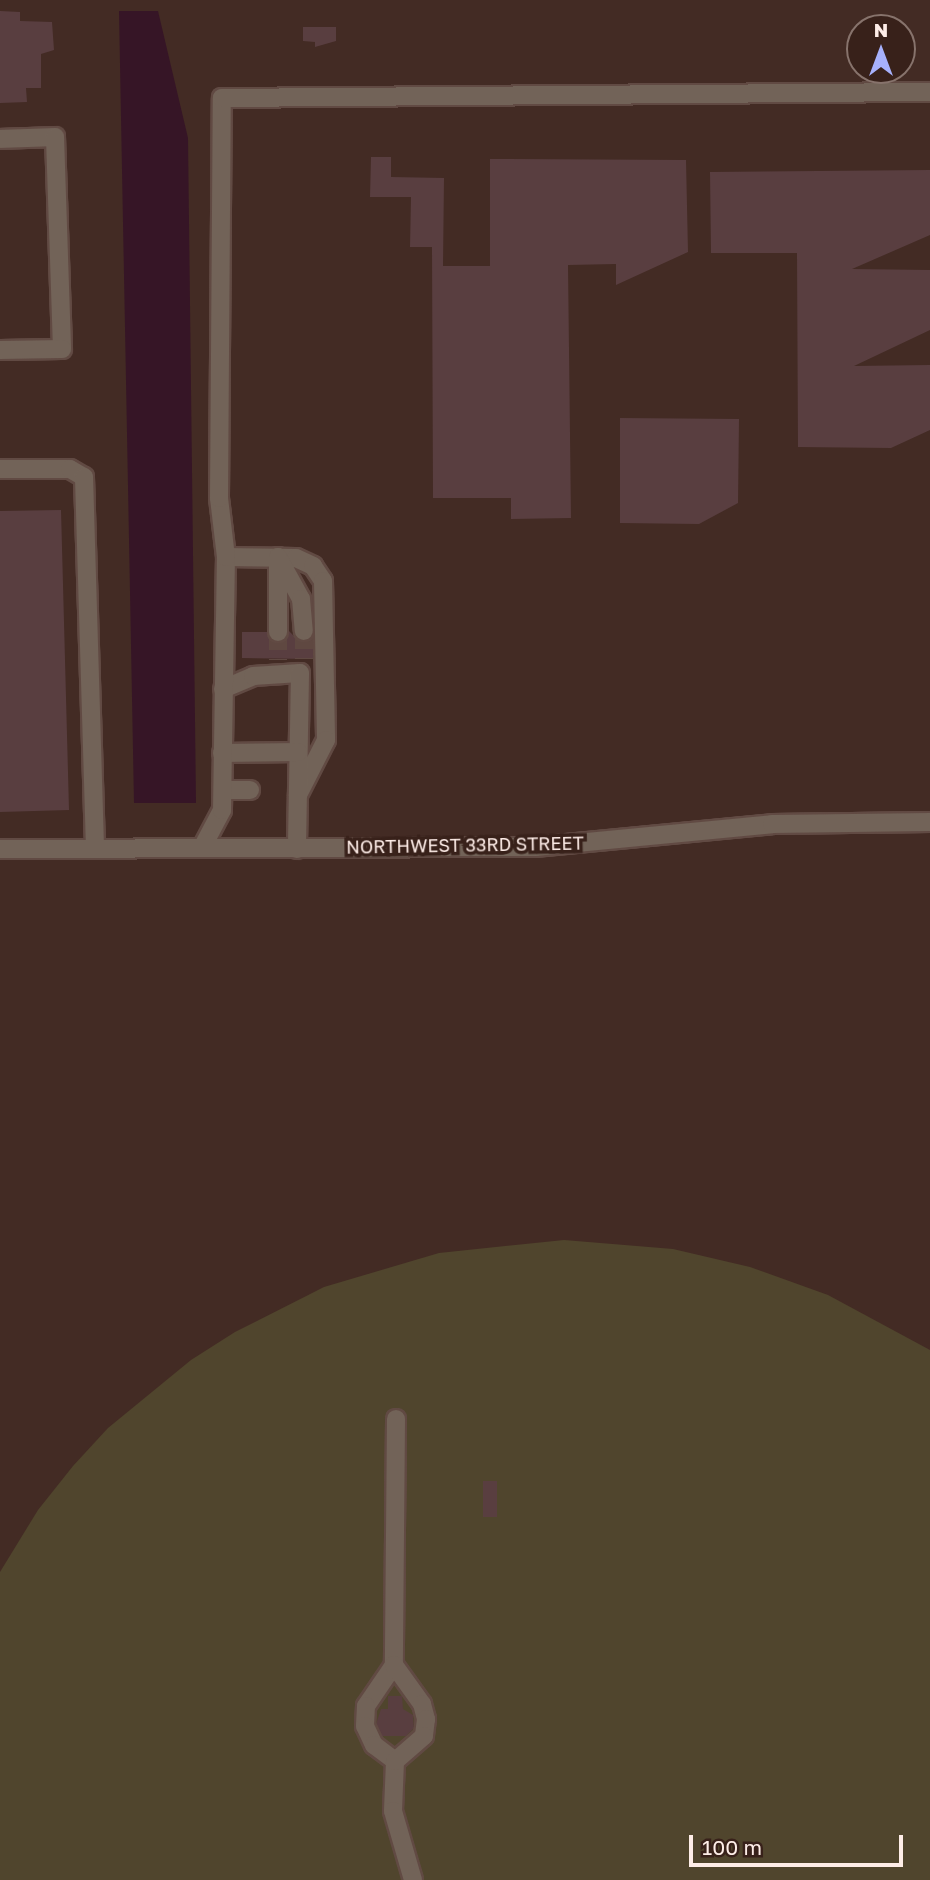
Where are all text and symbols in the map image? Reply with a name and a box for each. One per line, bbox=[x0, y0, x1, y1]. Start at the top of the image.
north arrow bbox=[846, 14, 916, 84]
text: N bbox=[874, 18, 888, 41]
street label: NORTHWEST 33RD STREET bbox=[346, 832, 584, 858]
scale bar bbox=[692, 1820, 906, 1864]
text: 100 m bbox=[702, 1834, 762, 1860]

